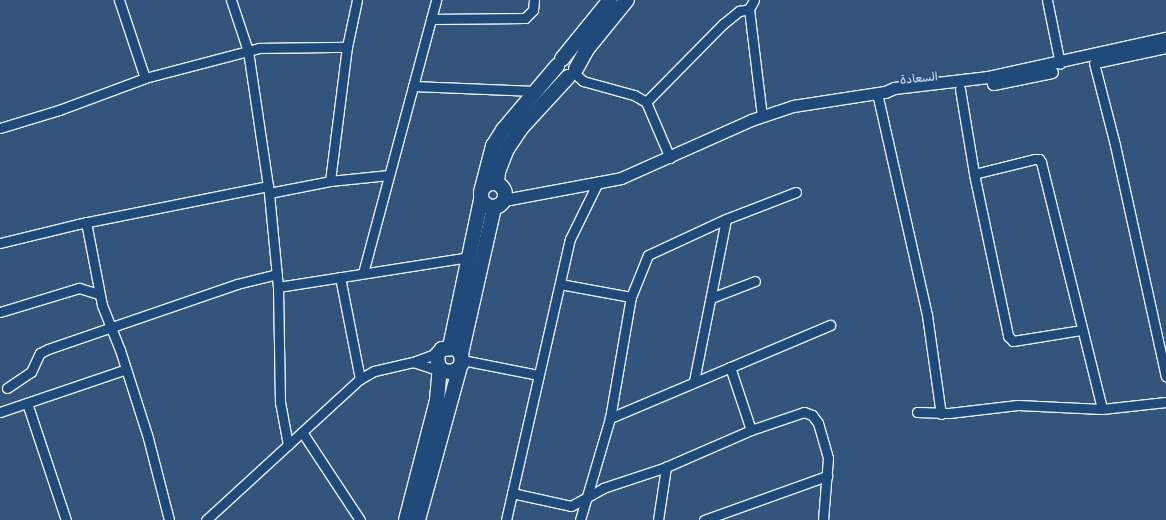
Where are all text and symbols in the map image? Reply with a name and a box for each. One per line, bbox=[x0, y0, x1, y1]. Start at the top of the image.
street label: السعادة bbox=[899, 71, 939, 89]

